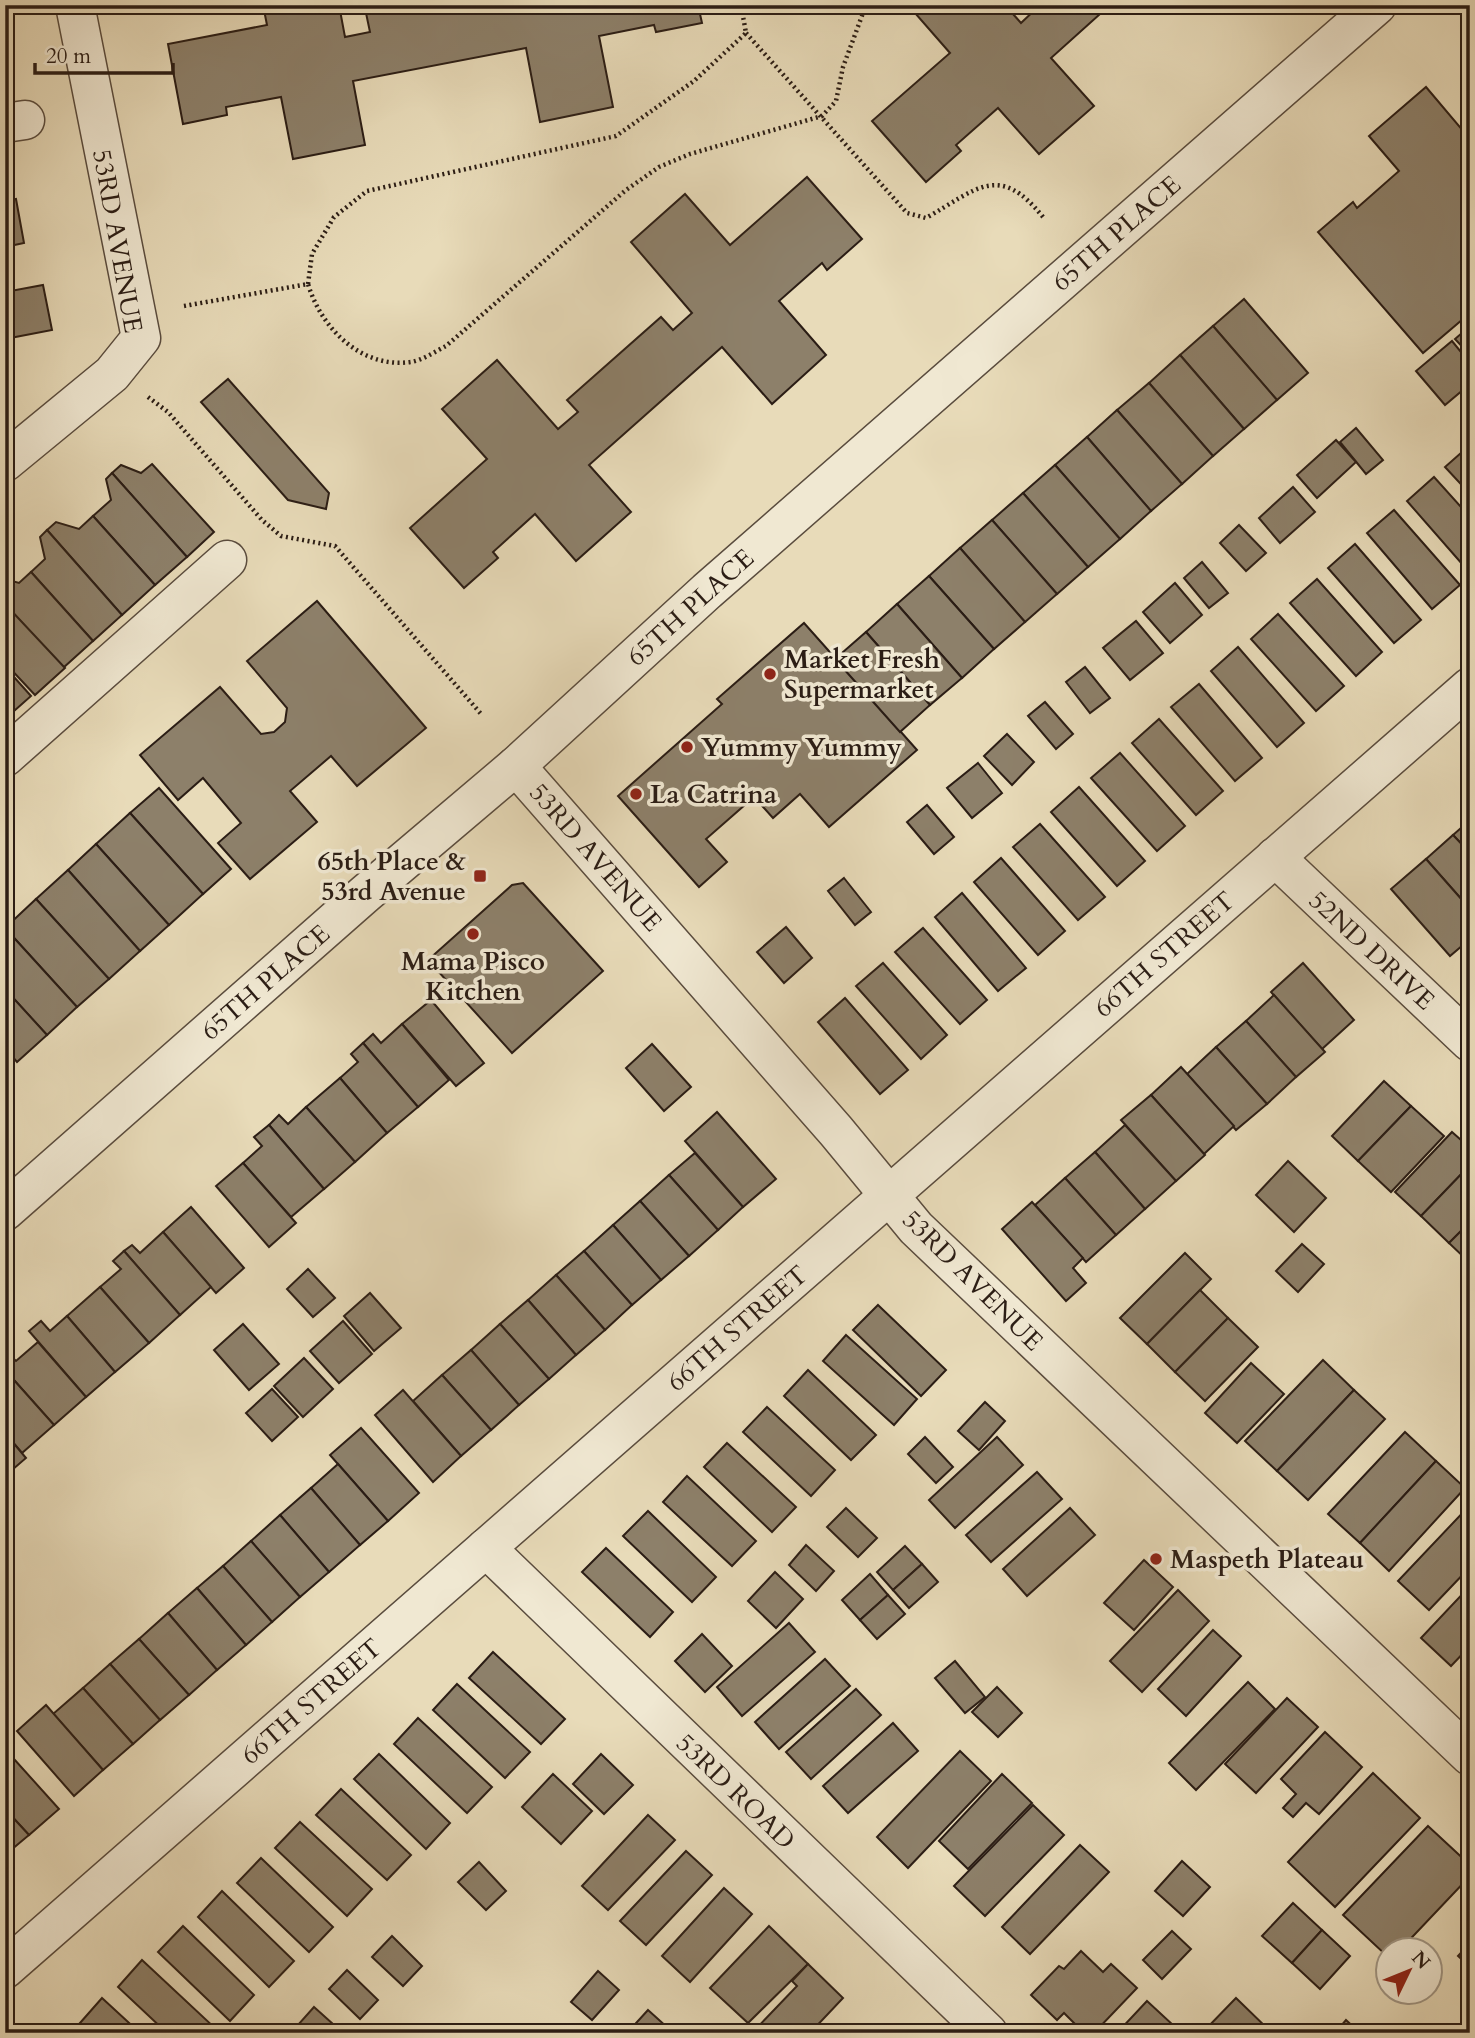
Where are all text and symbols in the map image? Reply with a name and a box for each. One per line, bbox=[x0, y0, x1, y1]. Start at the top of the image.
scale bar bbox=[35, 32, 173, 76]
text: 20 m bbox=[46, 42, 91, 71]
street label: 53RD AVENUE bbox=[84, 147, 151, 336]
street label: 65TH PLACE bbox=[1044, 168, 1188, 299]
street label: 65TH PLACE bbox=[619, 541, 761, 674]
place label: Market Fresh Supermarket bbox=[784, 642, 940, 707]
marker: Market Fresh Supermarket bbox=[762, 666, 778, 682]
place label: Yummy Yummy bbox=[701, 730, 902, 765]
marker: Yummy Yummy bbox=[679, 739, 695, 755]
street label: 53RD AVENUE bbox=[521, 776, 670, 939]
place label: La Catrina bbox=[650, 777, 777, 812]
marker: La Catrina bbox=[628, 786, 644, 802]
place label: 65th Place & 53rd Avenue bbox=[317, 844, 466, 909]
marker: 65th Place & 53rd Avenue bbox=[472, 868, 488, 884]
street label: 52ND DRIVE bbox=[1301, 883, 1442, 1018]
street label: 66TH STREET bbox=[1087, 884, 1242, 1025]
street label: 65TH PLACE bbox=[193, 917, 337, 1048]
marker: Mama Pisco Kitchen bbox=[465, 926, 481, 942]
place label: Mama Pisco Kitchen bbox=[401, 944, 545, 1009]
street label: 53RD AVENUE bbox=[895, 1202, 1051, 1358]
street label: 66TH STREET bbox=[660, 1258, 815, 1399]
place label: Maspeth Plateau bbox=[1170, 1542, 1364, 1577]
marker: Maspeth Plateau bbox=[1148, 1551, 1164, 1567]
street label: 66TH STREET bbox=[234, 1631, 389, 1772]
street label: 53RD ROAD bbox=[669, 1726, 803, 1857]
north arrow bbox=[1374, 1937, 1444, 2007]
text: N bbox=[1406, 1945, 1436, 1975]

